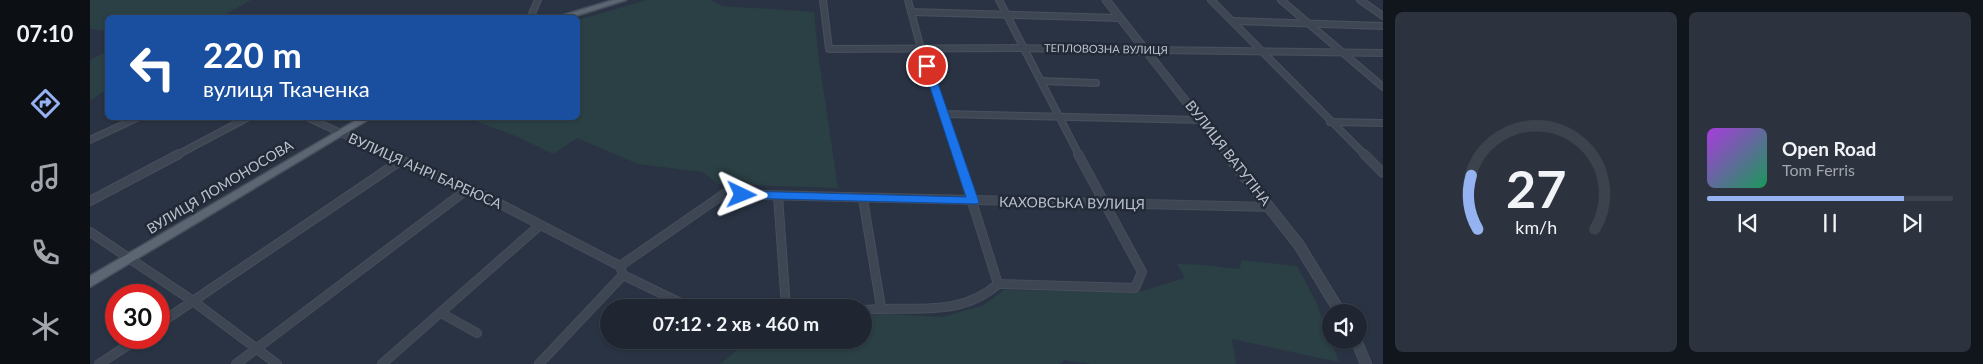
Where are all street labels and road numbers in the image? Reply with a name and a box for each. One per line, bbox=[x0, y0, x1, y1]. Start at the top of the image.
street label: ТЕПЛОВОЗНА ВУЛИЦЯ bbox=[1044, 41, 1168, 56]
street label: ВУЛИЦЯ ВАТУТІНА bbox=[1182, 97, 1275, 209]
street label: ВУЛИЦЯ АНРІ БАРБЮСА bbox=[346, 129, 505, 212]
street label: ВУЛИЦЯ ЛОМОНОСОВА bbox=[144, 136, 296, 237]
street label: КАХОВСЬКА ВУЛИЦЯ bbox=[999, 193, 1145, 212]

